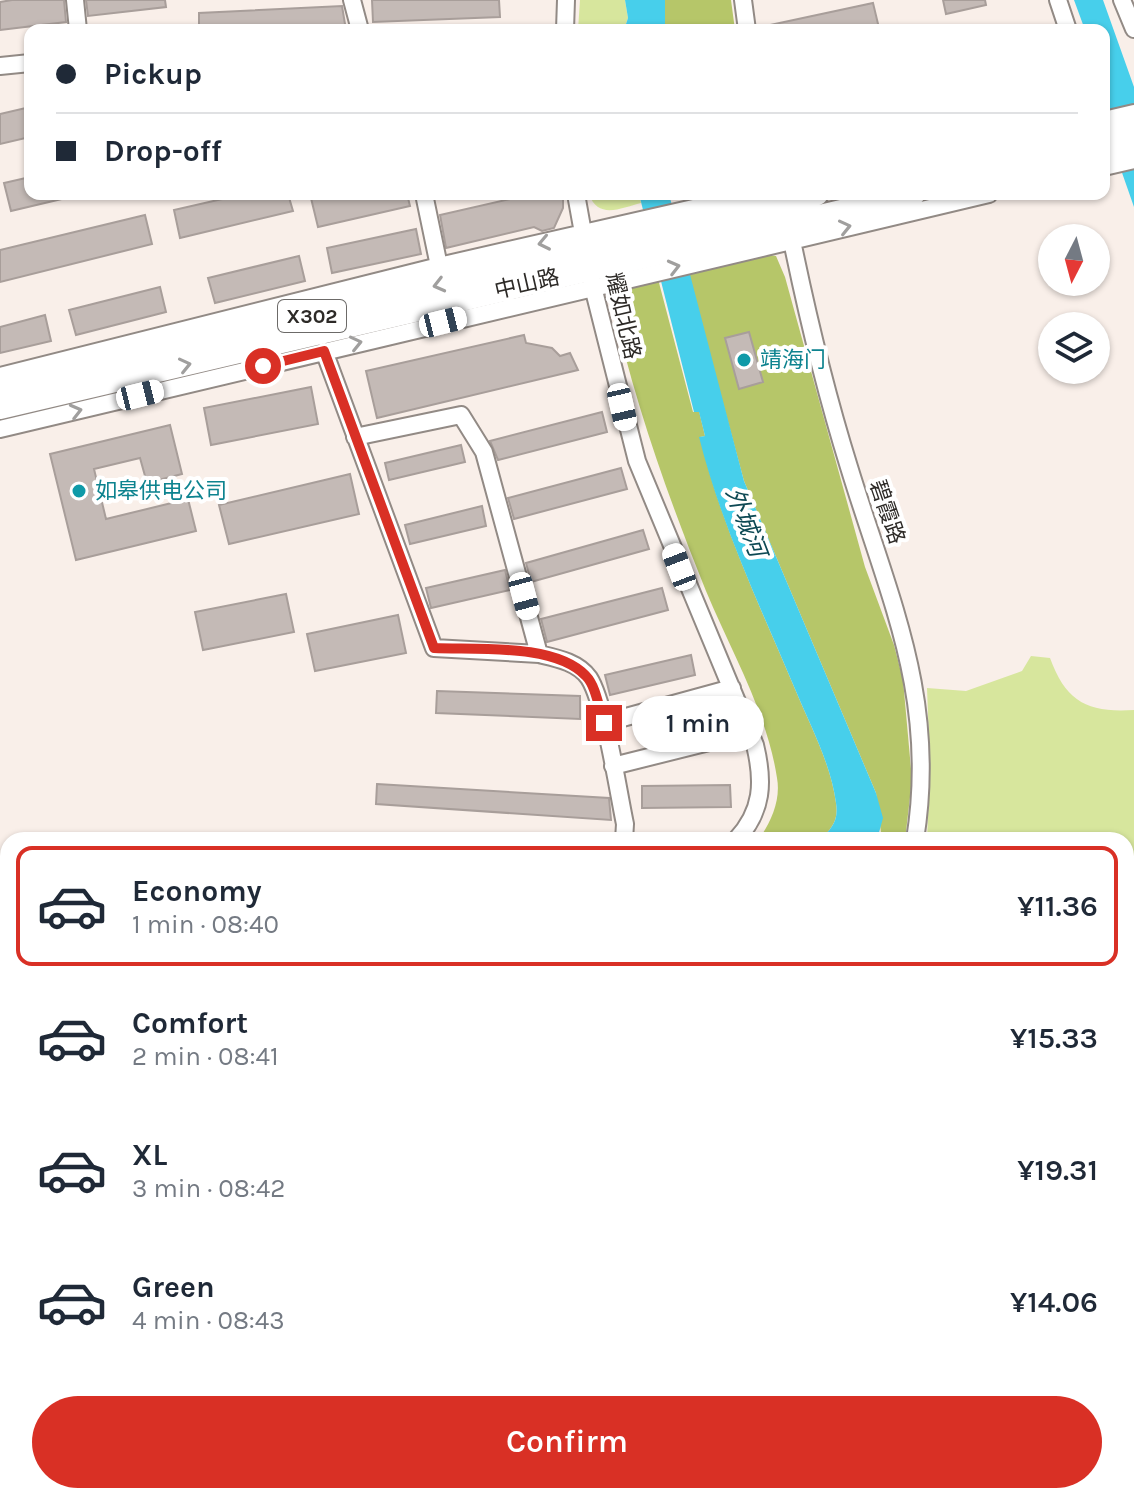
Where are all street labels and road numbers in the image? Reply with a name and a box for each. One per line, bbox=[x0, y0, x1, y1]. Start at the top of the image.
street label: 中山路 bbox=[492, 264, 562, 304]
street label: 耀如北路 bbox=[600, 270, 646, 362]
road number: X302 bbox=[278, 300, 346, 332]
street label: 碧霞路 bbox=[864, 477, 910, 547]

